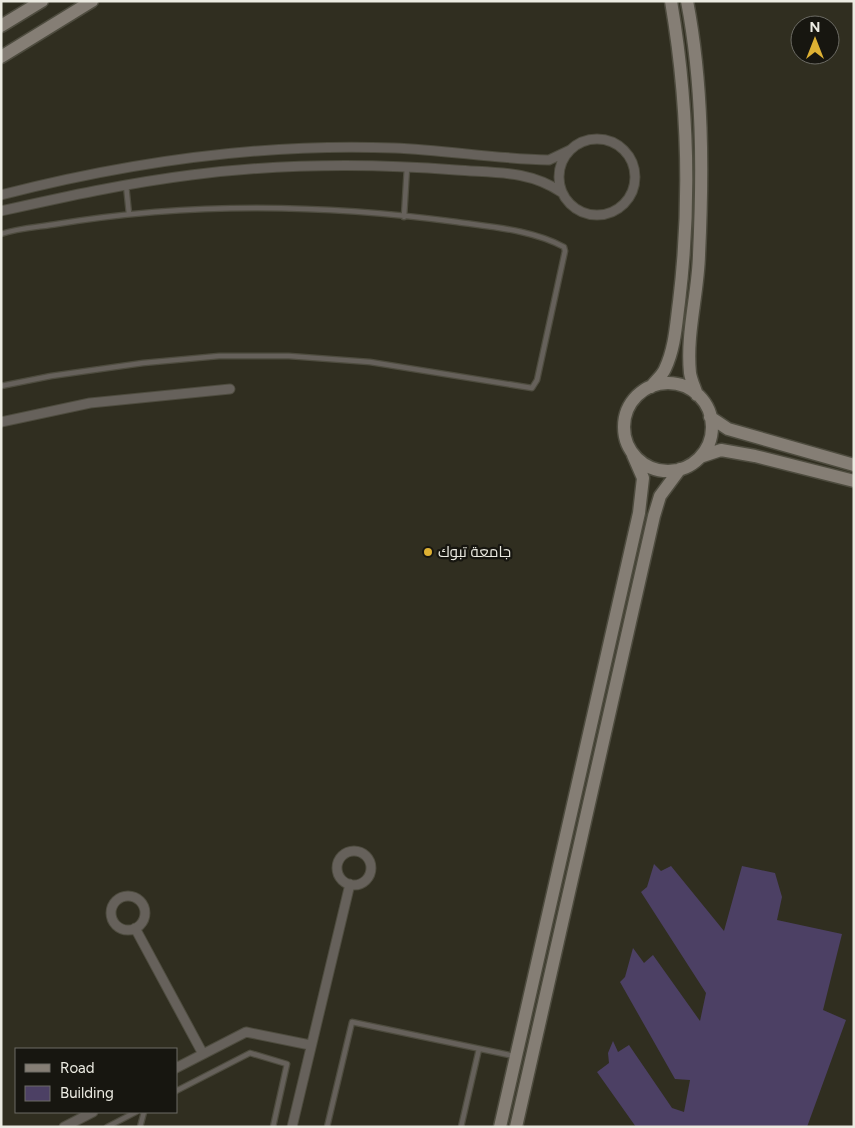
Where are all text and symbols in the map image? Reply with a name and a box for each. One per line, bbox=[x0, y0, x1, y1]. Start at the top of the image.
north arrow bbox=[790, 15, 840, 65]
text: N bbox=[810, 19, 820, 36]
place label: جامعة تبوك bbox=[438, 543, 511, 561]
marker: جامعة تبوك bbox=[422, 546, 434, 558]
legend bbox=[15, 1048, 178, 1113]
text: Road bbox=[60, 1059, 95, 1077]
text: Building bbox=[60, 1084, 114, 1102]

